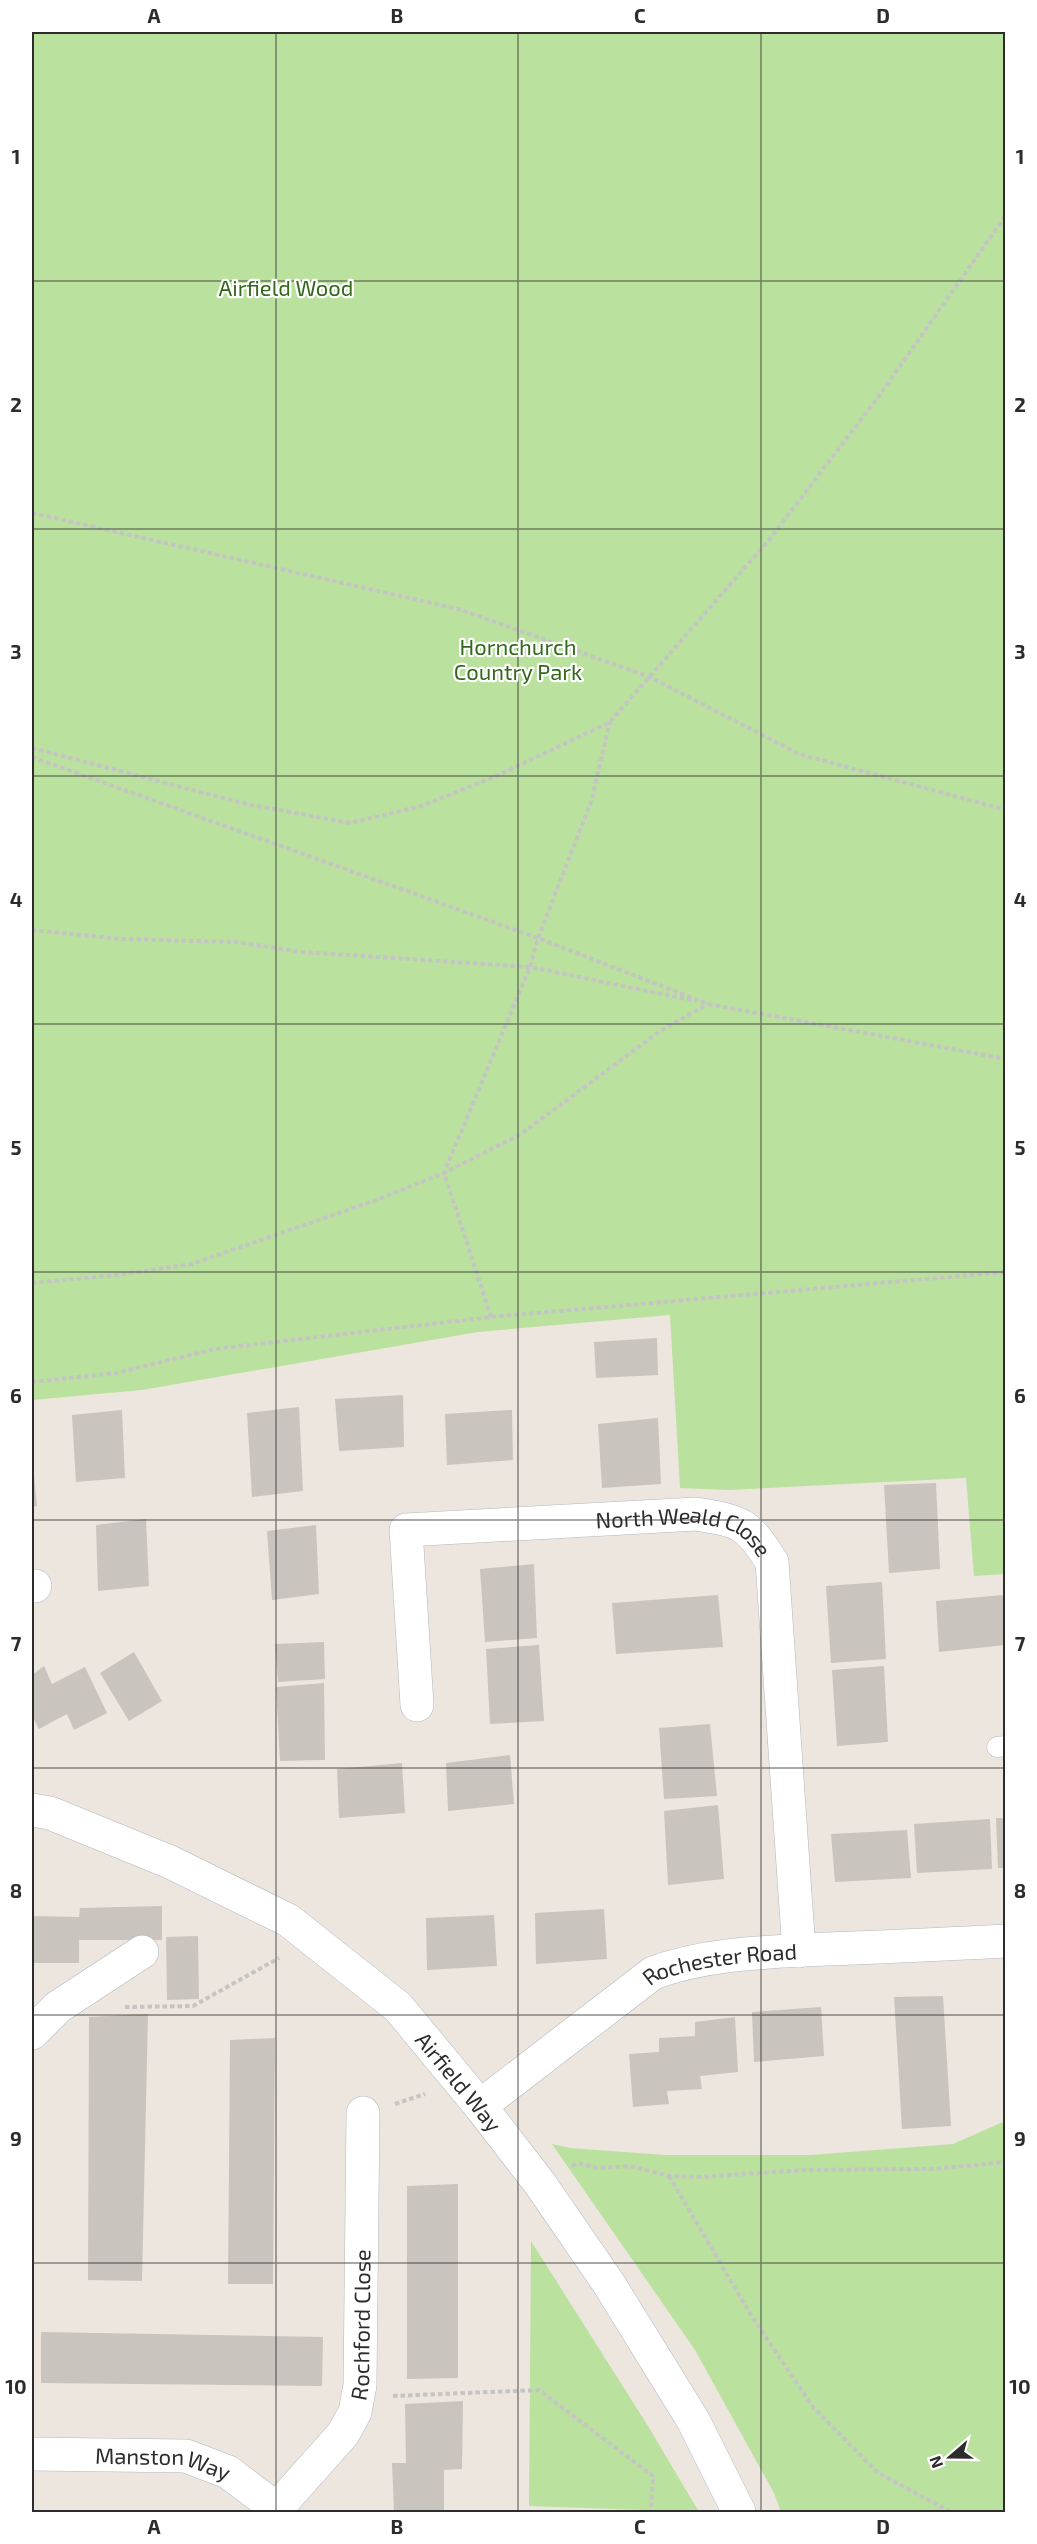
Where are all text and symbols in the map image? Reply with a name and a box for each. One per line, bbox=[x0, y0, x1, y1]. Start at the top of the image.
text: A bbox=[147, 3, 161, 27]
text: B bbox=[391, 3, 403, 27]
text: C bbox=[634, 3, 646, 27]
text: D bbox=[876, 3, 890, 27]
text: 1 bbox=[12, 144, 20, 168]
text: 1 bbox=[1016, 144, 1024, 168]
park label: Airfield Wood bbox=[219, 274, 353, 300]
text: 2 bbox=[10, 392, 22, 416]
text: 2 bbox=[1014, 392, 1026, 416]
park label: Hornchurch Country Park bbox=[454, 633, 582, 684]
text: 3 bbox=[10, 639, 22, 663]
text: 3 bbox=[1014, 639, 1026, 663]
text: 4 bbox=[10, 887, 23, 911]
text: 4 bbox=[1014, 887, 1027, 911]
text: 5 bbox=[10, 1135, 22, 1159]
text: 5 bbox=[1014, 1135, 1026, 1159]
text: 6 bbox=[10, 1383, 22, 1407]
text: 6 bbox=[1014, 1383, 1026, 1407]
street label: North Weald Close bbox=[595, 1500, 777, 1561]
text: 7 bbox=[11, 1631, 22, 1655]
text: 7 bbox=[1015, 1631, 1026, 1655]
text: 8 bbox=[10, 1878, 22, 1902]
text: 8 bbox=[1014, 1878, 1026, 1902]
street label: Rochester Road bbox=[637, 1937, 798, 1990]
street label: Airfield Way bbox=[411, 2026, 508, 2137]
text: 9 bbox=[10, 2126, 22, 2150]
text: 9 bbox=[1014, 2126, 1026, 2150]
street label: Rochford Close bbox=[344, 2249, 374, 2402]
text: 10 bbox=[5, 2374, 27, 2398]
text: 10 bbox=[1009, 2374, 1031, 2398]
north arrow bbox=[920, 2427, 980, 2487]
street label: Manston Way bbox=[95, 2442, 235, 2485]
text: N bbox=[925, 2454, 946, 2471]
text: A bbox=[147, 2514, 161, 2538]
text: B bbox=[391, 2514, 403, 2538]
text: C bbox=[634, 2514, 646, 2538]
text: D bbox=[876, 2514, 890, 2538]

